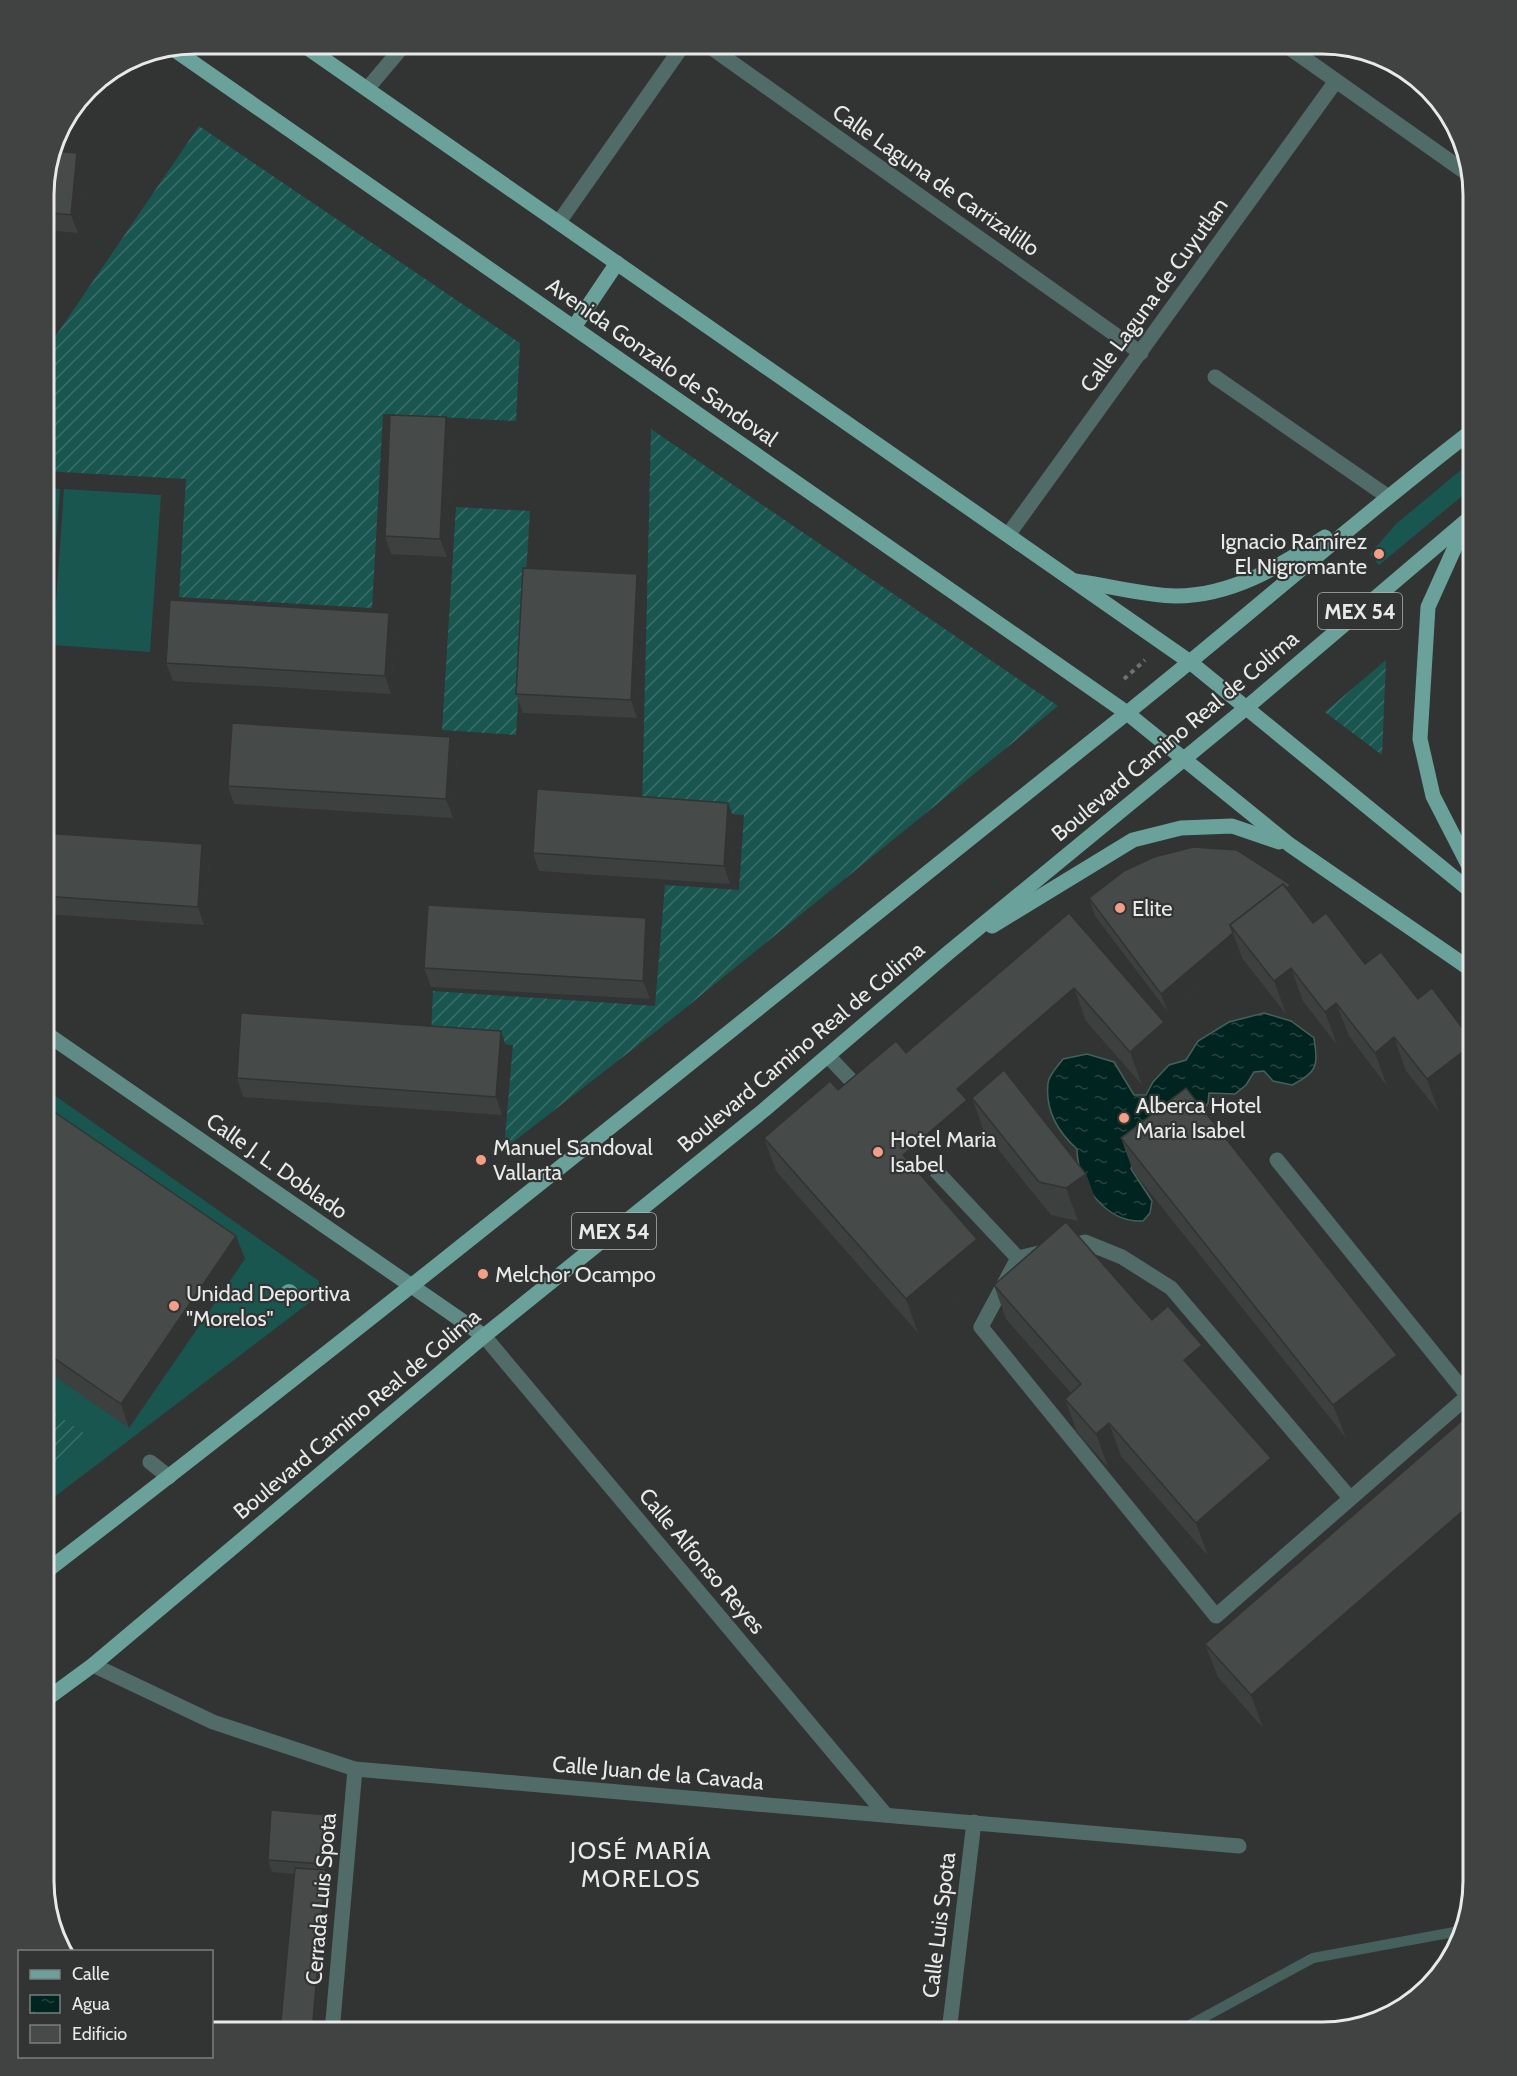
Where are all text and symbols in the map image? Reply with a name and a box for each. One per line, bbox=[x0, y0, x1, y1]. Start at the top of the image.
street label: Calle Laguna de Carrizalillo bbox=[827, 98, 1045, 262]
street label: Calle Laguna de Cuyutlan bbox=[1074, 193, 1234, 397]
street label: Avenida Gonzalo de Sandoval bbox=[541, 272, 784, 453]
place label: Ignacio Ramírez El Nigromante bbox=[1220, 528, 1367, 580]
marker: Ignacio Ramírez El Nigromante bbox=[1372, 547, 1386, 561]
road number: MEX 54 bbox=[1318, 593, 1402, 629]
street label: Boulevard Camino Real de Colima bbox=[1046, 625, 1304, 847]
place label: Elite bbox=[1132, 895, 1173, 922]
marker: Elite bbox=[1113, 901, 1127, 915]
street label: Boulevard Camino Real de Colima bbox=[672, 936, 930, 1158]
place label: Alberca Hotel Maria Isabel bbox=[1136, 1092, 1262, 1144]
street label: Calle J. L. Doblado bbox=[201, 1107, 353, 1225]
marker: Alberca Hotel Maria Isabel bbox=[1117, 1111, 1131, 1125]
place label: Hotel Maria Isabel bbox=[890, 1126, 997, 1178]
place label: Manuel Sandoval Vallarta bbox=[493, 1134, 654, 1186]
marker: Hotel Maria Isabel bbox=[871, 1145, 885, 1159]
marker: Manuel Sandoval Vallarta bbox=[474, 1153, 488, 1167]
road number: MEX 54 bbox=[572, 1213, 656, 1249]
place label: Melchor Ocampo bbox=[495, 1261, 656, 1288]
marker: Melchor Ocampo bbox=[476, 1267, 490, 1281]
place label: Unidad Deportiva "Morelos" bbox=[186, 1280, 351, 1332]
marker: Unidad Deportiva "Morelos" bbox=[167, 1299, 181, 1313]
street label: Boulevard Camino Real de Colima bbox=[228, 1303, 486, 1525]
street label: Calle Alfonso Reyes bbox=[633, 1483, 771, 1639]
street label: Calle Juan de la Cavada bbox=[551, 1750, 765, 1796]
street label: Cerrada Luis Spota bbox=[300, 1811, 342, 1986]
district label: JOSÉ MARÍA MORELOS bbox=[569, 1836, 712, 1893]
street label: Calle Luis Spota bbox=[917, 1850, 961, 1999]
legend bbox=[18, 1950, 213, 2058]
text: Calle bbox=[72, 1963, 109, 1985]
text: Agua bbox=[72, 1993, 110, 2015]
text: Edificio bbox=[72, 2023, 127, 2045]

